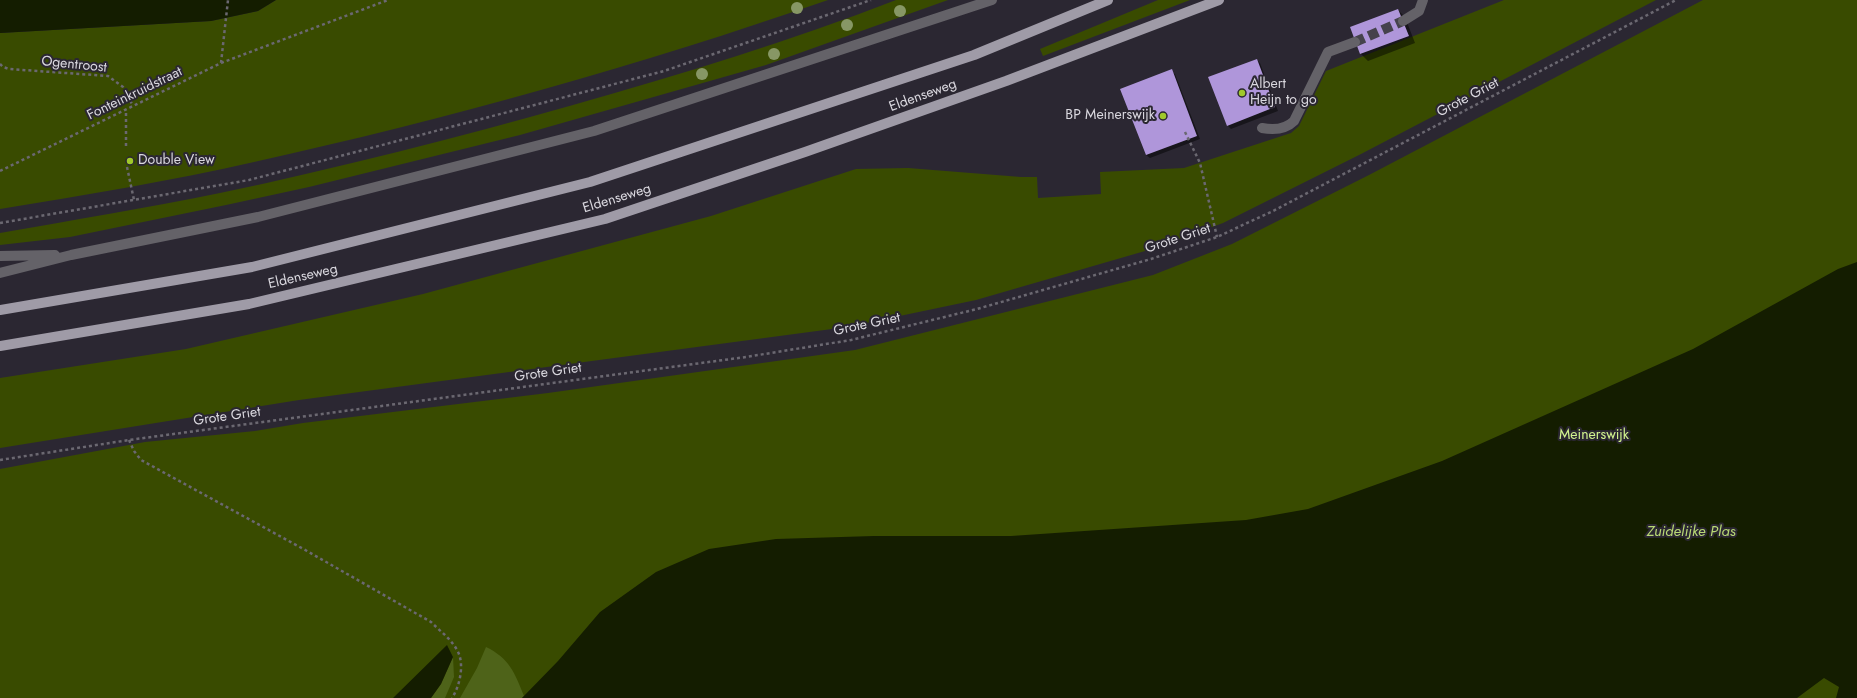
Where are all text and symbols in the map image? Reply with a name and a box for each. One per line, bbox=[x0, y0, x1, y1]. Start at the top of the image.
street label: Ogentroost bbox=[40, 53, 108, 77]
street label: Fonteinkruidstraat bbox=[85, 64, 185, 124]
street label: Grote Griet bbox=[1434, 75, 1502, 121]
street label: Eldenseweg bbox=[887, 76, 959, 116]
place label: Albert Heijn to go bbox=[1250, 77, 1317, 110]
marker: Albert Heijn to go bbox=[1237, 88, 1247, 98]
place label: BP Meinerswijk bbox=[1065, 108, 1155, 124]
marker: BP Meinerswijk bbox=[1158, 111, 1168, 121]
place label: Double View bbox=[138, 153, 215, 169]
marker: Double View bbox=[125, 156, 135, 166]
street label: Eldenseweg bbox=[581, 181, 653, 217]
street label: Grote Griet bbox=[1143, 221, 1213, 257]
street label: Eldenseweg bbox=[267, 261, 339, 293]
street label: Grote Griet bbox=[832, 310, 902, 340]
street label: Grote Griet bbox=[513, 360, 583, 386]
street label: Grote Griet bbox=[192, 404, 262, 430]
park label: Meinerswijk bbox=[1559, 428, 1629, 444]
water label: Zuidelijke Plas bbox=[1646, 523, 1736, 541]

